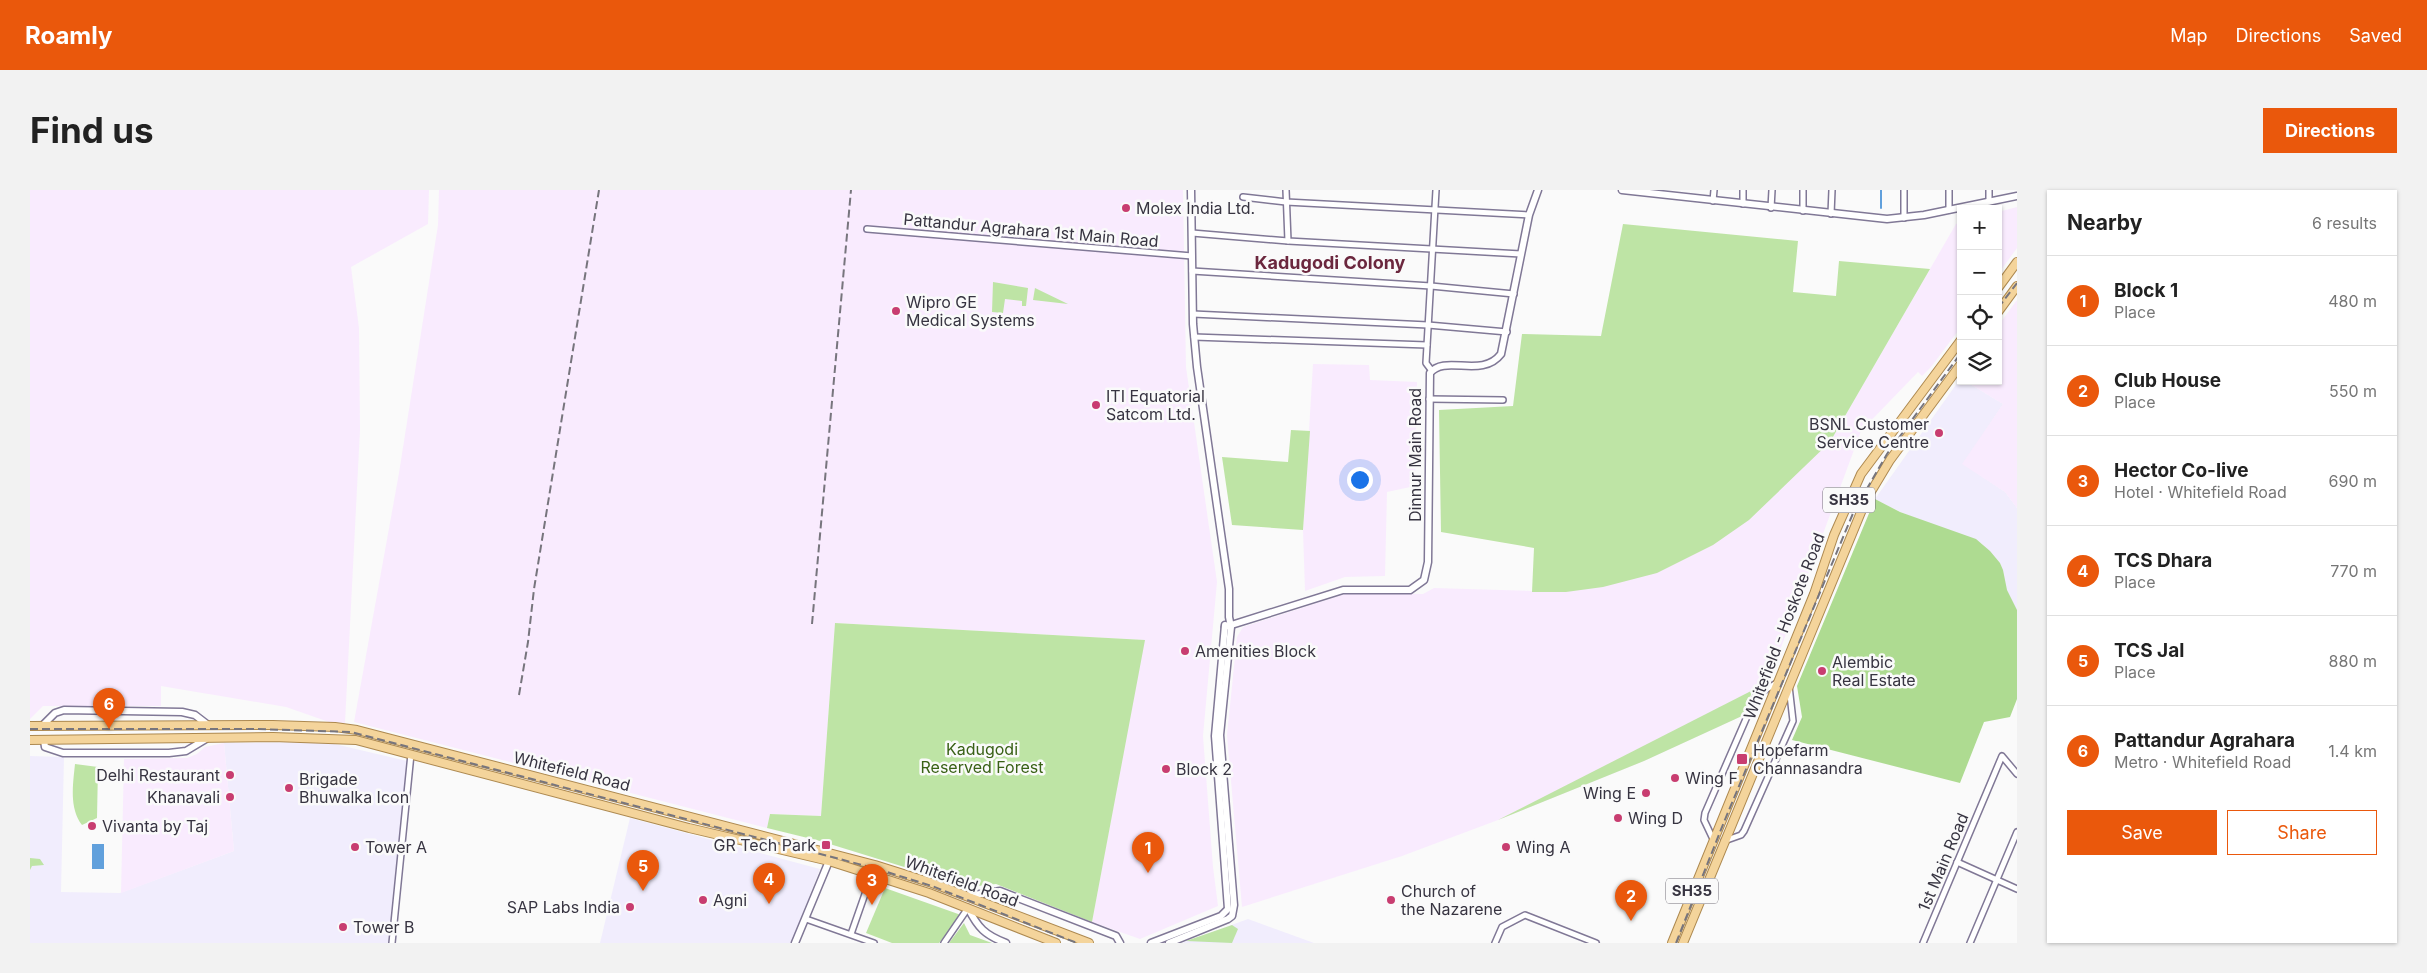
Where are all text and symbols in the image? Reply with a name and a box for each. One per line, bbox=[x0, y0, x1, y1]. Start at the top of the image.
text: Roamly bbox=[25, 21, 112, 50]
text: Map bbox=[2170, 25, 2208, 46]
text: Directions bbox=[2236, 25, 2321, 46]
text: Saved bbox=[2349, 25, 2402, 46]
button: Directions bbox=[2263, 108, 2397, 153]
text: Find us bbox=[30, 109, 154, 151]
place label: Molex India Ltd. bbox=[1136, 198, 1255, 218]
marker: Molex India Ltd. bbox=[1120, 202, 1132, 214]
map controls bbox=[1957, 205, 2002, 385]
button: + bbox=[1957, 205, 2002, 250]
street label: Pattandur Agrahara 1st Main Road bbox=[903, 209, 1159, 251]
text: Nearby bbox=[2067, 210, 2142, 235]
text: 6 results bbox=[2312, 213, 2377, 233]
button: − bbox=[1957, 250, 2002, 295]
district label: Kadugodi Colony bbox=[1255, 252, 1406, 273]
text: Block 1 bbox=[2114, 279, 2178, 302]
text: 1 bbox=[2080, 291, 2086, 311]
text: 480 m bbox=[2328, 291, 2377, 311]
place label: Wipro GE Medical Systems bbox=[906, 292, 1035, 330]
button: locate bbox=[1957, 295, 2002, 340]
text: Place bbox=[2114, 302, 2156, 322]
marker: Wipro GE Medical Systems bbox=[890, 305, 902, 317]
button: layers bbox=[1957, 340, 2002, 385]
text: Club House bbox=[2114, 369, 2221, 392]
text: 2 bbox=[2078, 381, 2088, 401]
text: 550 m bbox=[2329, 381, 2377, 401]
place label: ITI Equatorial Satcom Ltd. bbox=[1106, 386, 1205, 424]
street label: Dinnur Main Road bbox=[1405, 388, 1425, 522]
text: Place bbox=[2114, 392, 2156, 412]
marker: ITI Equatorial Satcom Ltd. bbox=[1090, 399, 1102, 411]
place label: BSNL Customer Service Centre bbox=[1809, 414, 1929, 452]
marker: BSNL Customer Service Centre bbox=[1933, 427, 1945, 439]
text: Hector Co-live bbox=[2114, 459, 2249, 482]
your location bbox=[1347, 467, 1373, 493]
text: 3 bbox=[2078, 471, 2088, 491]
text: 690 m bbox=[2329, 471, 2377, 491]
text: Hotel · Whitefield Road bbox=[2114, 482, 2287, 502]
road number: SH35 bbox=[1823, 488, 1875, 512]
street label: Whitefield - Hoskote Road bbox=[1739, 530, 1829, 722]
text: TCS Dhara bbox=[2114, 549, 2212, 572]
text: 4 bbox=[2078, 561, 2088, 581]
text: 770 m bbox=[2330, 561, 2377, 581]
text: Place bbox=[2114, 572, 2156, 592]
text: TCS Jal bbox=[2114, 639, 2184, 662]
place label: Amenities Block bbox=[1195, 641, 1316, 661]
marker: Amenities Block bbox=[1179, 645, 1191, 657]
text: 5 bbox=[2078, 651, 2088, 671]
text: 880 m bbox=[2329, 651, 2377, 671]
place label: Alembic Real Estate bbox=[1832, 652, 1916, 690]
text: Place bbox=[2114, 662, 2156, 682]
marker: Alembic Real Estate bbox=[1816, 665, 1828, 677]
pin: 6 bbox=[93, 688, 125, 729]
text: Pattandur Agrahara bbox=[2114, 729, 2295, 752]
park label: Kadugodi Reserved Forest bbox=[921, 739, 1043, 777]
place label: Hopefarm Channasandra bbox=[1753, 740, 1863, 778]
text: 6 bbox=[2078, 741, 2088, 761]
text: 1.4 km bbox=[2328, 741, 2377, 761]
street label: Whitefield Road bbox=[512, 747, 632, 795]
marker: Hopefarm Channasandra bbox=[1735, 752, 1749, 766]
text: Metro · Whitefield Road bbox=[2114, 752, 2291, 772]
place label: Block 2 bbox=[1176, 759, 1232, 779]
marker: Block 2 bbox=[1160, 763, 1172, 775]
place label: Delhi Restaurant bbox=[96, 765, 220, 785]
place label: Wing F bbox=[1685, 768, 1738, 788]
marker: Delhi Restaurant bbox=[224, 769, 236, 781]
place label: Brigade Bhuwalka Icon bbox=[299, 769, 409, 807]
marker: Wing F bbox=[1669, 772, 1681, 784]
marker: Brigade Bhuwalka Icon bbox=[283, 782, 295, 794]
place label: Wing E bbox=[1583, 783, 1636, 803]
place label: Khanavali bbox=[147, 787, 220, 807]
marker: Wing E bbox=[1640, 787, 1652, 799]
marker: Khanavali bbox=[224, 791, 236, 803]
place label: Wing D bbox=[1628, 808, 1683, 828]
street label: 1st Main Road bbox=[1913, 810, 1973, 914]
button: Save bbox=[2067, 810, 2217, 855]
button: Share bbox=[2227, 810, 2377, 855]
marker: Wing D bbox=[1612, 812, 1624, 824]
place label: Vivanta by Taj bbox=[102, 816, 208, 836]
marker: Vivanta by Taj bbox=[86, 820, 98, 832]
pin: 1 bbox=[1132, 832, 1164, 873]
place label: GR Tech Park bbox=[714, 835, 816, 855]
place label: Tower A bbox=[365, 837, 427, 857]
place label: Wing A bbox=[1516, 837, 1570, 857]
marker: GR Tech Park bbox=[820, 839, 832, 851]
marker: Tower A bbox=[349, 841, 361, 853]
marker: Wing A bbox=[1500, 841, 1512, 853]
pin: 5 bbox=[627, 850, 659, 891]
street label: Whitefield Road bbox=[902, 851, 1022, 911]
pin: 4 bbox=[753, 863, 785, 904]
pin: 3 bbox=[856, 864, 888, 905]
road number: SH35 bbox=[1666, 878, 1718, 904]
pin: 2 bbox=[1615, 880, 1647, 921]
place label: Church of the Nazarene bbox=[1401, 881, 1502, 919]
place label: Agni bbox=[713, 890, 747, 910]
marker: Agni bbox=[697, 894, 709, 906]
marker: Church of the Nazarene bbox=[1385, 894, 1397, 906]
place label: SAP Labs India bbox=[507, 897, 620, 917]
marker: SAP Labs India bbox=[624, 901, 636, 913]
place label: Tower B bbox=[353, 917, 415, 937]
marker: Tower B bbox=[337, 921, 349, 933]

